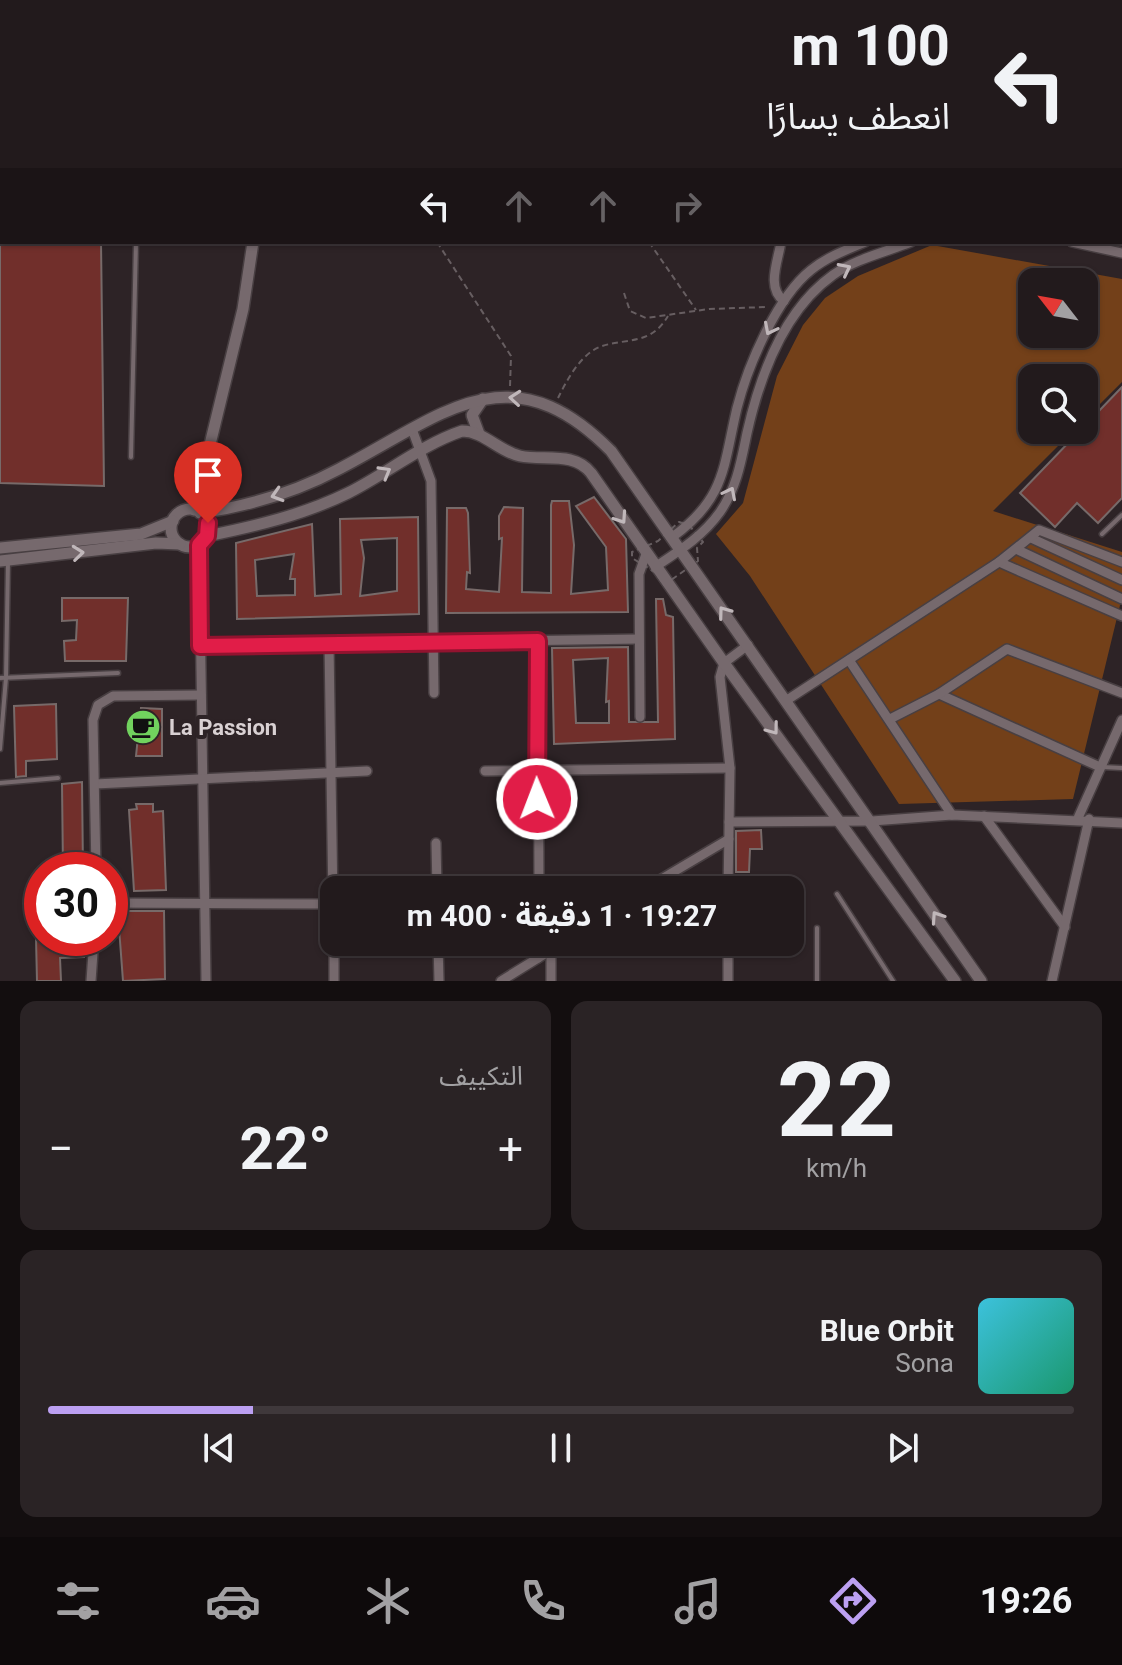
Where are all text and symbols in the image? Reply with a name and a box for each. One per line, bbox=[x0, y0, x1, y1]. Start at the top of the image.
text: 100 m bbox=[791, 13, 950, 79]
icon: left bbox=[978, 32, 1082, 136]
text: انعطف يسارًا bbox=[766, 96, 950, 138]
icon: left bbox=[413, 184, 457, 228]
icon: ahead bbox=[497, 184, 541, 228]
icon: ahead bbox=[581, 184, 625, 228]
icon: right bbox=[665, 184, 709, 228]
one-way arrow bbox=[836, 264, 851, 279]
north arrow bbox=[1018, 268, 1098, 348]
map controls bbox=[1018, 268, 1098, 444]
one-way arrow bbox=[764, 320, 779, 335]
button: search bbox=[1018, 364, 1098, 444]
one-way arrow bbox=[508, 390, 521, 407]
pin bbox=[174, 441, 242, 523]
icon: arrive bbox=[186, 453, 230, 497]
one-way arrow bbox=[376, 466, 391, 482]
one-way arrow bbox=[271, 486, 285, 502]
one-way arrow bbox=[721, 487, 736, 502]
one-way arrow bbox=[611, 509, 626, 523]
one-way arrow bbox=[71, 544, 84, 561]
one-way arrow bbox=[719, 606, 734, 620]
cafe icon: La Passion bbox=[124, 708, 162, 746]
place label: La Passion bbox=[169, 715, 277, 740]
one-way arrow bbox=[763, 720, 778, 734]
position arrow bbox=[495, 757, 579, 841]
speed limit sign: 30 bbox=[24, 852, 128, 956]
text: 19:27 · 1 دقيقة · 400 m bbox=[407, 898, 717, 933]
one-way arrow bbox=[932, 911, 947, 925]
text: 22 bbox=[777, 1040, 896, 1161]
text: التكييف bbox=[439, 1061, 523, 1091]
text: 22° bbox=[239, 1113, 332, 1184]
text: − bbox=[48, 1123, 73, 1175]
text: + bbox=[498, 1123, 523, 1175]
text: km/h bbox=[806, 1153, 867, 1183]
text: Blue Orbit bbox=[820, 1313, 954, 1348]
text: Sona bbox=[895, 1348, 954, 1378]
icon: previous bbox=[197, 1426, 241, 1470]
icon: pause bbox=[539, 1426, 583, 1470]
icon: next bbox=[881, 1426, 925, 1470]
icon: filters bbox=[50, 1573, 106, 1629]
icon: car bbox=[205, 1573, 261, 1629]
icon: climate bbox=[360, 1573, 416, 1629]
icon: phone bbox=[515, 1573, 571, 1629]
icon: music bbox=[670, 1573, 726, 1629]
icon: directions bbox=[825, 1573, 881, 1629]
text: 19:26 bbox=[980, 1580, 1072, 1622]

